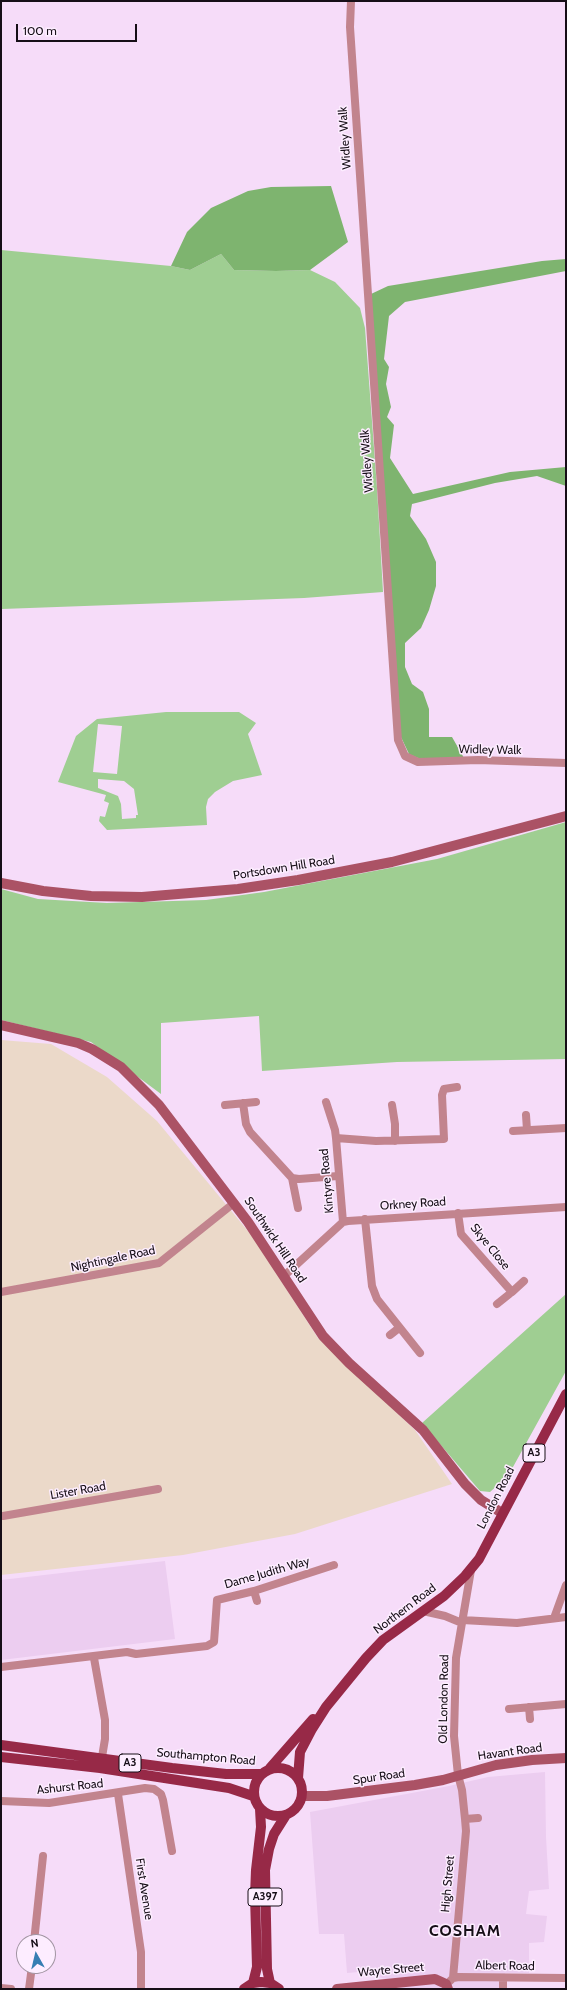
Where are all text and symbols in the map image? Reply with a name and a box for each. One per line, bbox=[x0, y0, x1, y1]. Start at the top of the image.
scale bar bbox=[18, 16, 139, 42]
text: 100 m bbox=[23, 23, 57, 38]
street label: Widley Walk bbox=[336, 106, 354, 170]
street label: Widley Walk bbox=[358, 429, 376, 493]
street label: Widley Walk bbox=[458, 742, 522, 758]
street label: Portsdown Hill Road bbox=[232, 853, 336, 883]
street label: Kintyre Road bbox=[317, 1148, 337, 1214]
street label: Southwick Hill Road bbox=[241, 1194, 309, 1286]
street label: Orkney Road bbox=[380, 1195, 446, 1213]
street label: Skye Close bbox=[467, 1221, 513, 1273]
street label: Nightingale Road bbox=[69, 1243, 157, 1275]
road number: A3 bbox=[523, 1444, 545, 1462]
street label: London Road bbox=[474, 1464, 518, 1532]
street label: Lister Road bbox=[49, 1479, 107, 1503]
street label: Dame Judith Way bbox=[223, 1554, 311, 1592]
street label: Northern Road bbox=[371, 1581, 439, 1637]
street label: Old London Road bbox=[436, 1654, 452, 1744]
street label: Havant Road bbox=[477, 1740, 543, 1764]
street label: Southampton Road bbox=[156, 1745, 256, 1769]
road number: A3 bbox=[119, 1754, 141, 1772]
street label: Spur Road bbox=[352, 1766, 406, 1788]
street label: Ashurst Road bbox=[36, 1776, 104, 1798]
street label: High Street bbox=[438, 1855, 458, 1913]
street label: First Avenue bbox=[132, 1857, 156, 1921]
road number: A397 bbox=[248, 1888, 282, 1906]
district label: COSHAM bbox=[429, 1921, 501, 1941]
north arrow bbox=[16, 1934, 56, 1974]
text: N bbox=[30, 1936, 39, 1951]
street label: Albert Road bbox=[475, 1958, 535, 1974]
street label: Wayte Street bbox=[357, 1960, 425, 1980]

